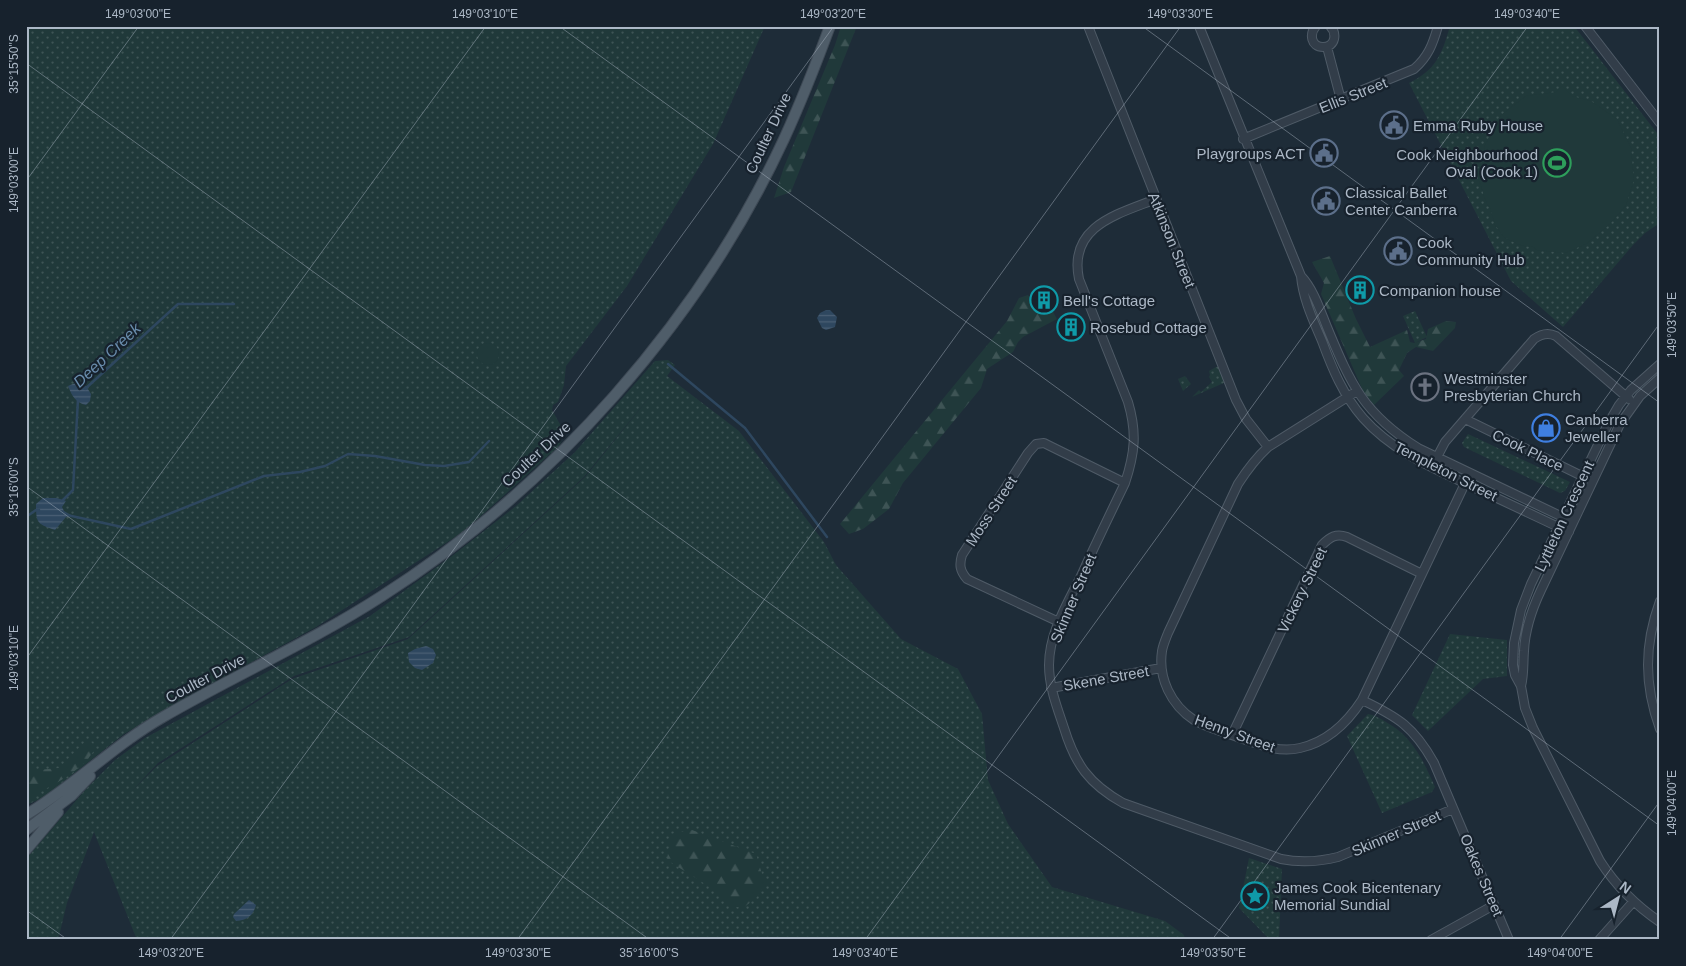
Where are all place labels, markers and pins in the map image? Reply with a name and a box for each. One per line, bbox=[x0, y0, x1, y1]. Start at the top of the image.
public building icon: Emma Ruby House bbox=[1379, 110, 1409, 140]
place label: Emma Ruby House bbox=[1413, 117, 1543, 134]
public building icon: Playgroups ACT bbox=[1309, 138, 1339, 168]
place label: Playgroups ACT bbox=[1197, 145, 1305, 162]
place label: Cook Neighbourhood Oval (Cook 1) bbox=[1396, 146, 1538, 180]
sports icon: Cook Neighbourhood Oval (Cook 1) bbox=[1542, 148, 1572, 178]
place label: Classical Ballet Center Canberra bbox=[1345, 184, 1457, 218]
public building icon: Classical Ballet Center Canberra bbox=[1311, 186, 1341, 216]
place label: Cook Community Hub bbox=[1417, 234, 1525, 268]
public building icon: Cook Community Hub bbox=[1383, 236, 1413, 266]
building icon: Companion house bbox=[1345, 275, 1375, 305]
place label: Companion house bbox=[1379, 282, 1501, 299]
building icon: Bell's Cottage bbox=[1029, 285, 1059, 315]
place label: Bell's Cottage bbox=[1063, 292, 1155, 309]
building icon: Rosebud Cottage bbox=[1056, 312, 1086, 342]
place label: Rosebud Cottage bbox=[1090, 319, 1207, 336]
place label: Westminster Presbyterian Church bbox=[1444, 370, 1581, 404]
church icon: Westminster Presbyterian Church bbox=[1410, 372, 1440, 402]
place label: Canberra Jeweller bbox=[1565, 411, 1628, 445]
shop icon: Canberra Jeweller bbox=[1531, 413, 1561, 443]
place label: James Cook Bicentenary Memorial Sundial bbox=[1274, 879, 1441, 913]
place icon: James Cook Bicentenary Memorial Sundial bbox=[1240, 881, 1270, 911]

